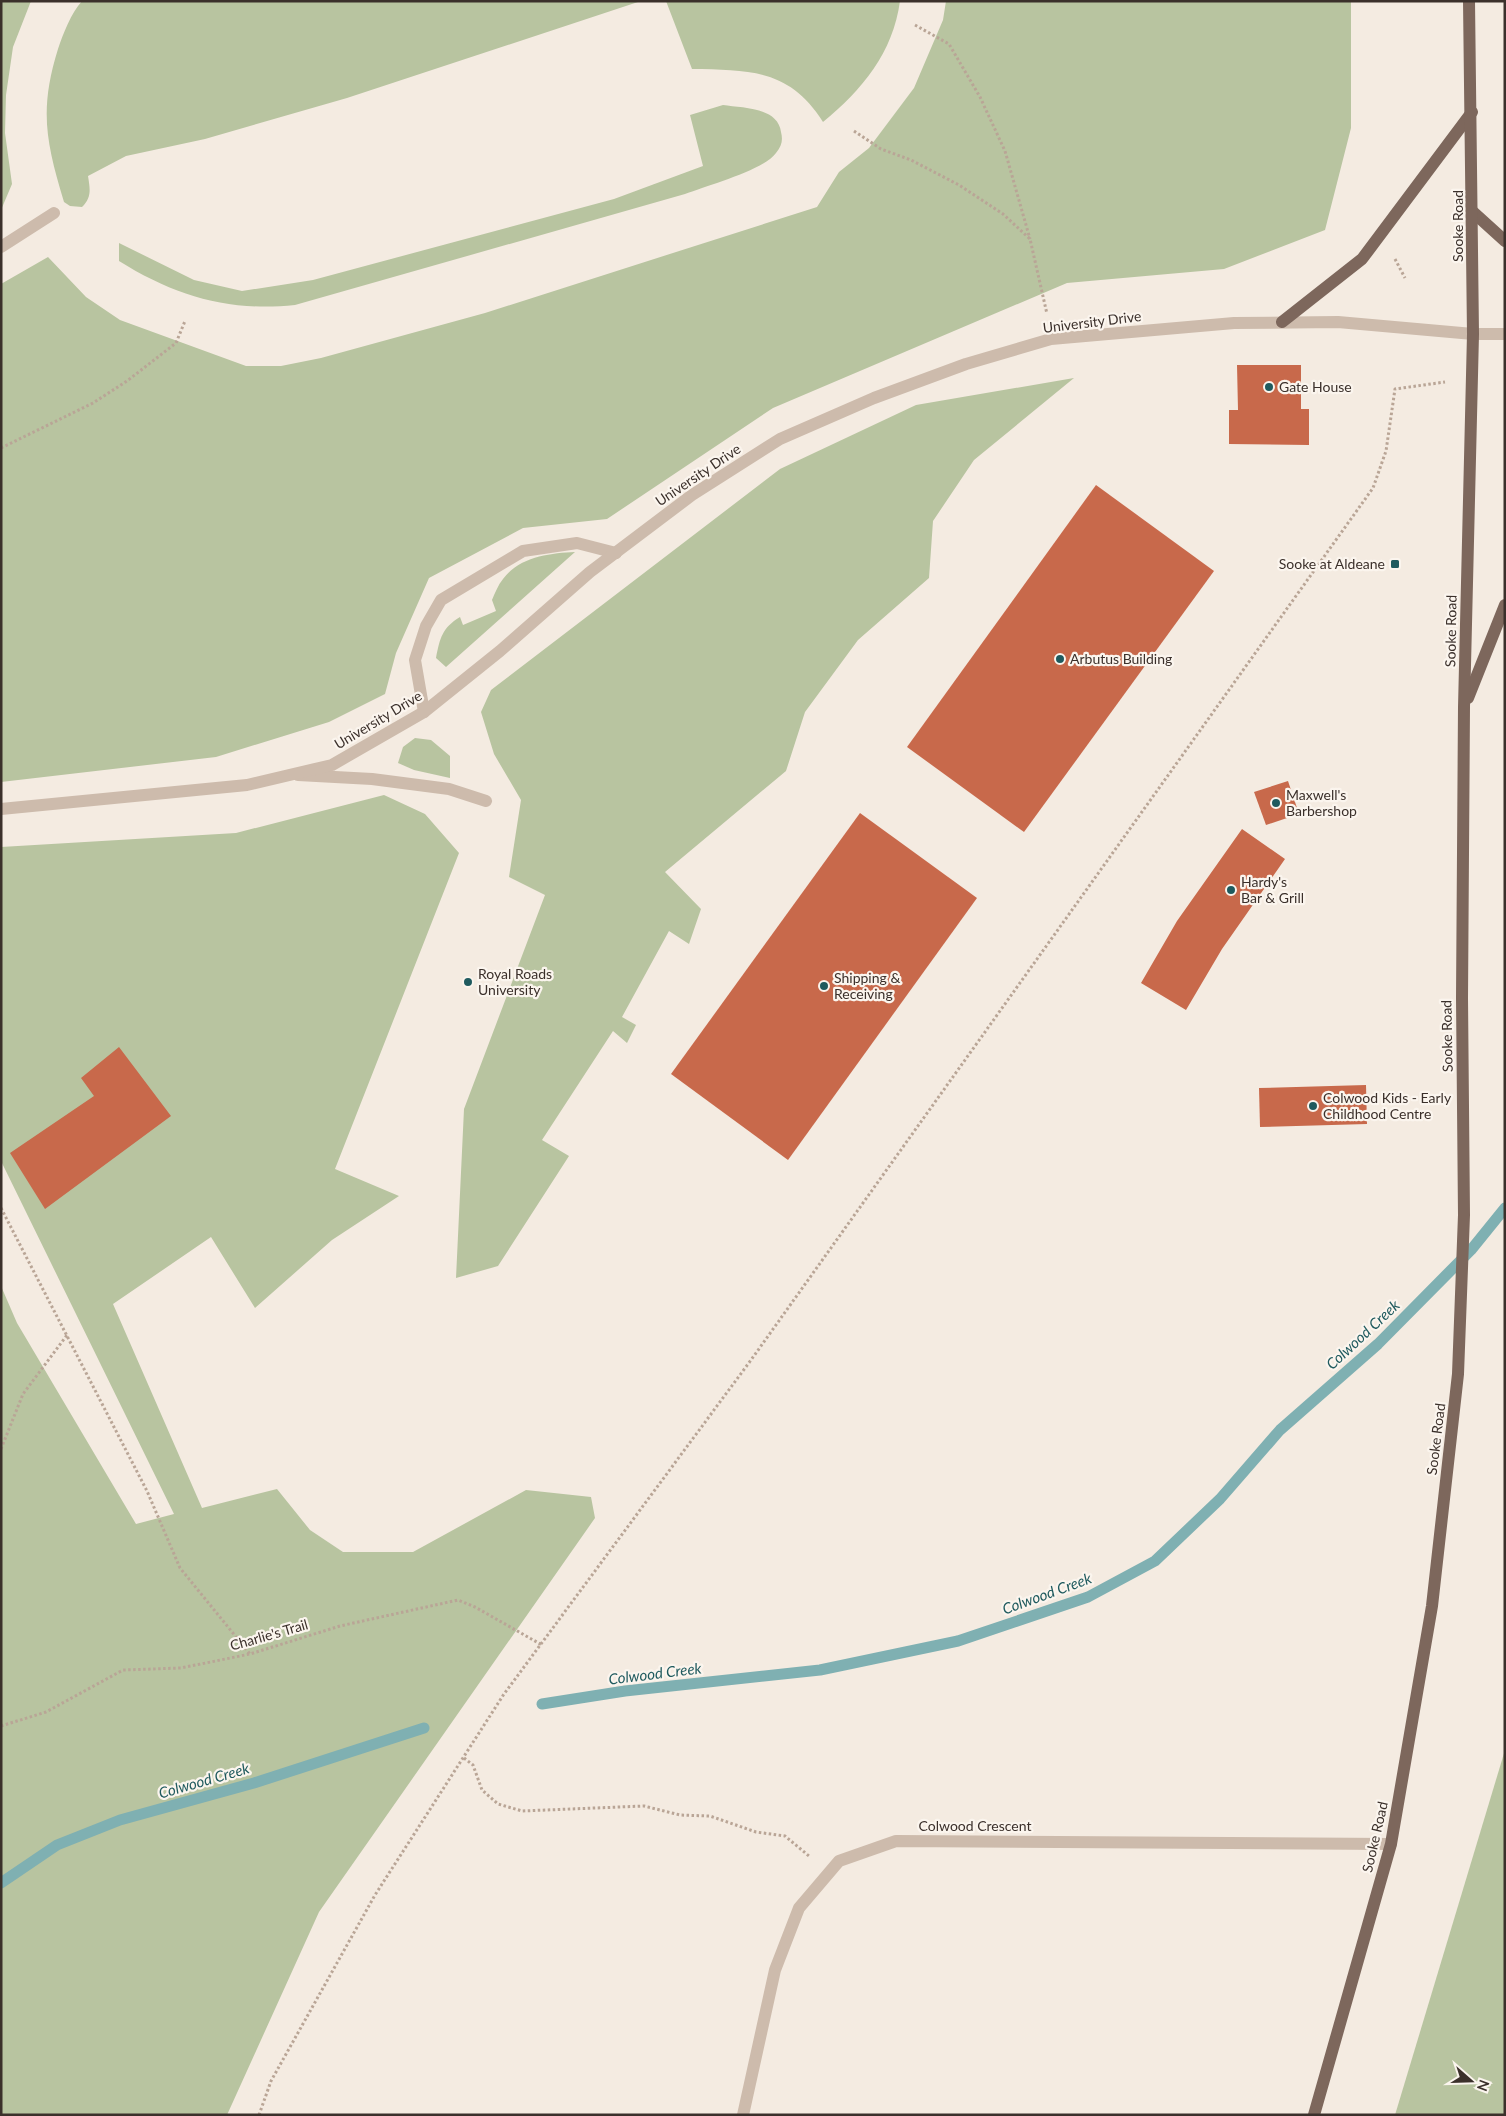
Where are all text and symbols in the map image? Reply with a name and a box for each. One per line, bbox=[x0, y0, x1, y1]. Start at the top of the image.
street label: Sooke Road bbox=[1449, 190, 1466, 262]
street label: University Drive bbox=[1042, 307, 1142, 336]
place label: Gate House bbox=[1279, 378, 1352, 395]
marker: Gate House bbox=[1263, 381, 1275, 393]
street label: University Drive bbox=[652, 440, 744, 509]
place label: Sooke at Aldeane bbox=[1279, 555, 1385, 572]
marker: Sooke at Aldeane bbox=[1389, 558, 1401, 570]
street label: Sooke Road bbox=[1441, 595, 1460, 667]
place label: Arbutus Building bbox=[1070, 650, 1172, 667]
marker: Arbutus Building bbox=[1054, 653, 1066, 665]
street label: University Drive bbox=[331, 687, 425, 752]
place label: Maxwell's Barbershop bbox=[1286, 786, 1357, 819]
marker: Maxwell's Barbershop bbox=[1270, 797, 1282, 809]
place label: Hardy's Bar & Grill bbox=[1241, 873, 1304, 906]
marker: Hardy's Bar & Grill bbox=[1225, 884, 1237, 896]
place label: Royal Roads University bbox=[478, 965, 552, 998]
place label: Shipping & Receiving bbox=[834, 969, 900, 1002]
marker: Royal Roads University bbox=[462, 976, 474, 988]
marker: Shipping & Receiving bbox=[818, 980, 830, 992]
street label: Sooke Road bbox=[1437, 1000, 1456, 1072]
place label: Colwood Kids - Early Childhood Centre bbox=[1323, 1089, 1452, 1122]
marker: Colwood Kids - Early Childhood Centre bbox=[1307, 1100, 1319, 1112]
water label: Colwood Creek bbox=[1322, 1295, 1403, 1373]
street label: Sooke Road bbox=[1423, 1402, 1448, 1476]
water label: Colwood Creek bbox=[1000, 1568, 1095, 1618]
street label: Charlie's Trail bbox=[228, 1615, 310, 1654]
water label: Colwood Creek bbox=[607, 1658, 703, 1688]
water label: Colwood Creek bbox=[156, 1758, 252, 1802]
street label: Sooke Road bbox=[1358, 1800, 1391, 1874]
street label: Colwood Crescent bbox=[919, 1817, 1031, 1834]
north arrow bbox=[1446, 2056, 1496, 2106]
text: N bbox=[1474, 2078, 1494, 2094]

